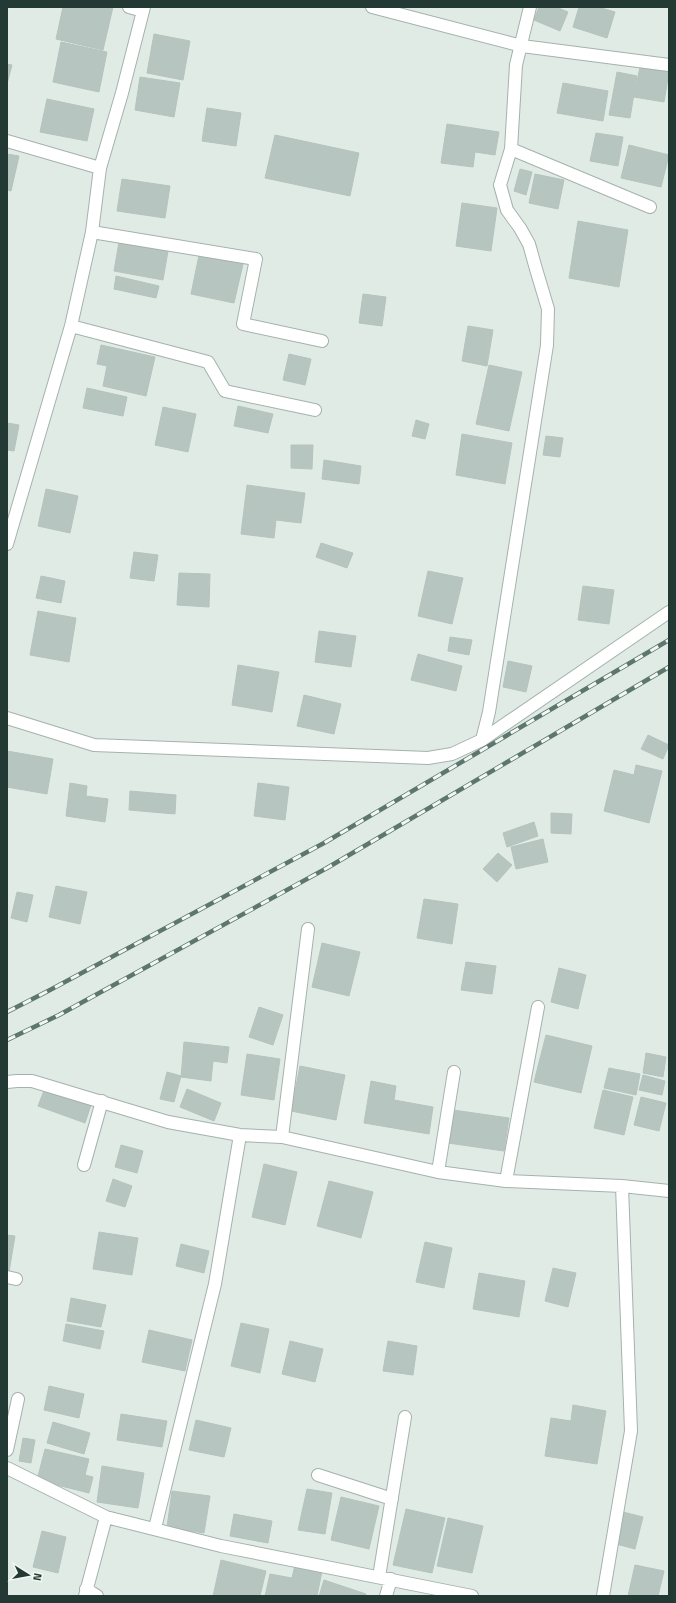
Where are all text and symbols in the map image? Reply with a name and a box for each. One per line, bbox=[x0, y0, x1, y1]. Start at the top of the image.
north arrow bbox=[8, 1555, 48, 1595]
text: N bbox=[29, 1572, 46, 1582]

